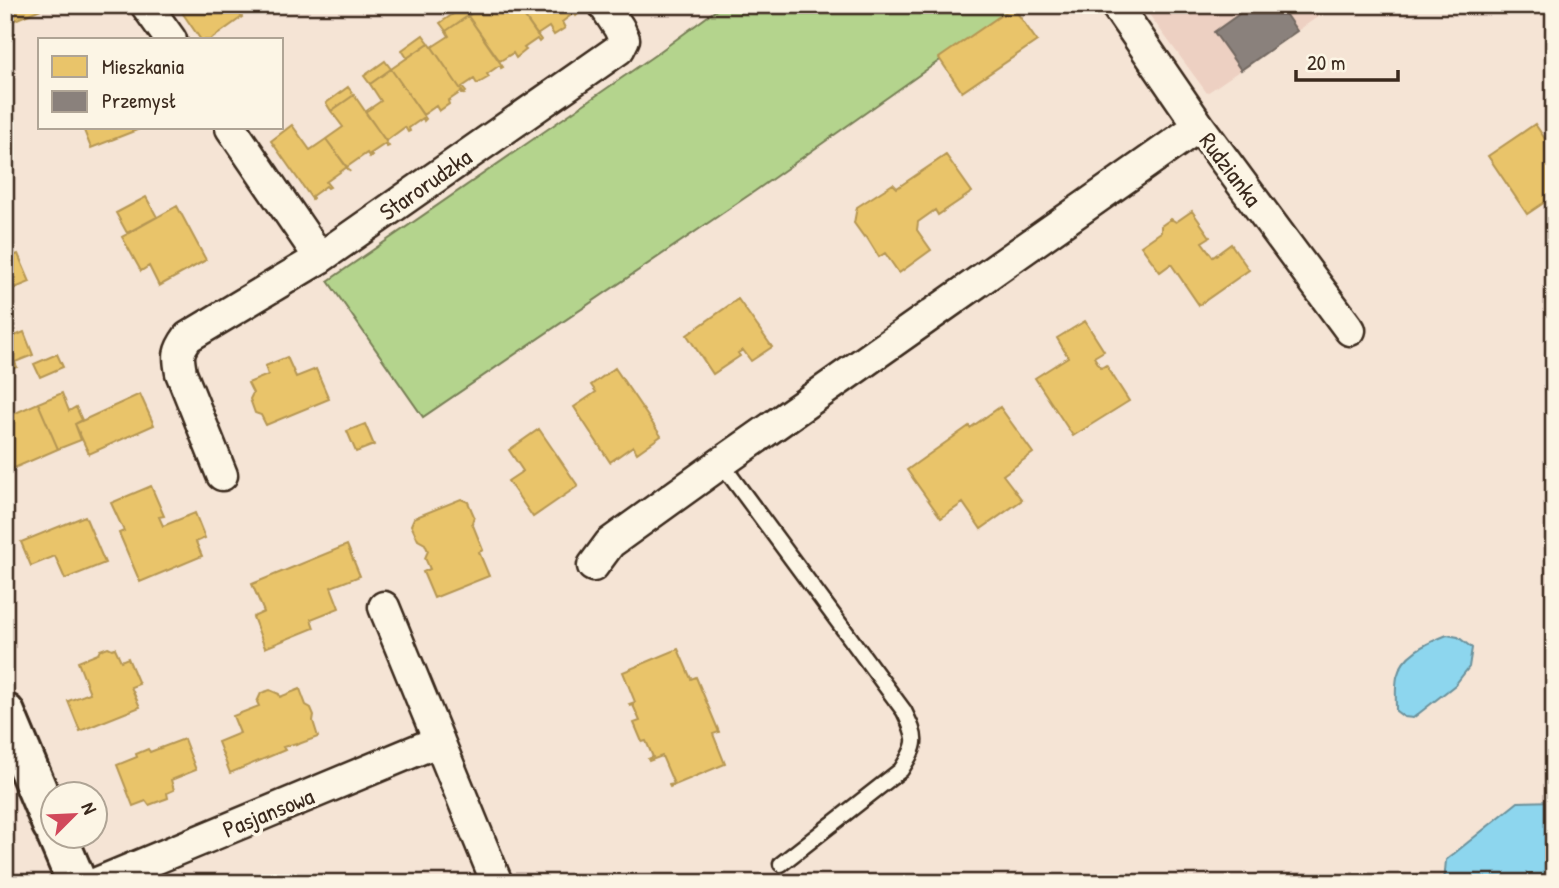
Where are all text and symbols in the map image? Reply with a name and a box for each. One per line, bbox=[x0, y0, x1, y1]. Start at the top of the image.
legend bbox=[38, 38, 284, 130]
scale bar bbox=[1296, 38, 1398, 82]
text: 20 m bbox=[1307, 48, 1345, 77]
text: Mieszkania bbox=[102, 52, 184, 81]
text: Przemysł bbox=[102, 86, 177, 115]
street label: Rudzianka bbox=[1193, 125, 1269, 213]
street label: Starorudzka bbox=[373, 141, 477, 227]
street label: Pasjansowa bbox=[218, 779, 318, 845]
north arrow bbox=[38, 780, 108, 850]
text: N bbox=[76, 798, 103, 818]

